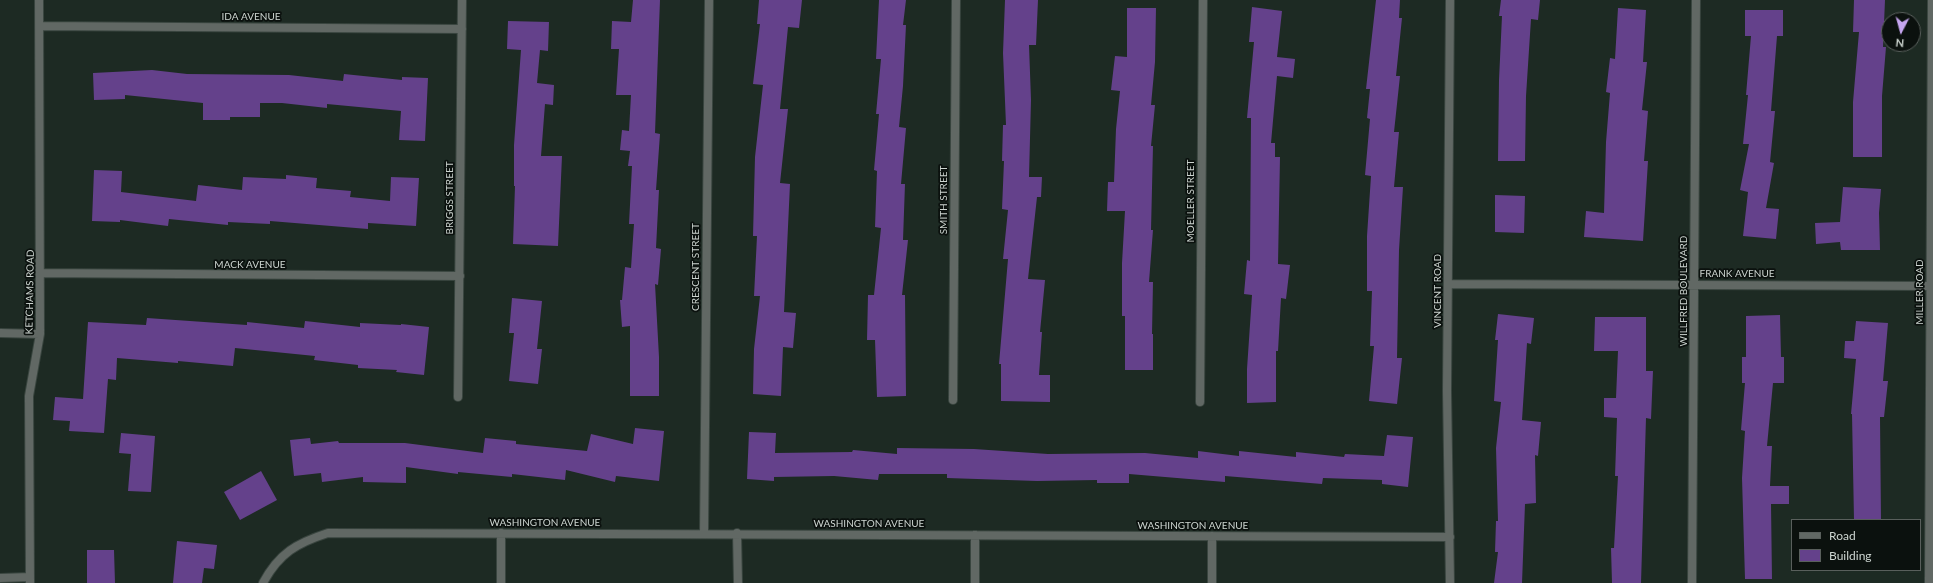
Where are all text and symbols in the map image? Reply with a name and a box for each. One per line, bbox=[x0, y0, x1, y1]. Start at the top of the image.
street label: IDA AVENUE bbox=[221, 11, 281, 23]
north arrow bbox=[1881, 12, 1921, 52]
text: N bbox=[1895, 37, 1905, 50]
street label: MOELLER STREET bbox=[1185, 160, 1197, 242]
street label: BRIGGS STREET bbox=[444, 161, 456, 235]
street label: SMITH STREET bbox=[938, 166, 950, 234]
street label: CRESCENT STREET bbox=[690, 223, 702, 311]
street label: WILLFRED BOULEVARD bbox=[1678, 236, 1690, 346]
street label: KETCHAMS ROAD bbox=[23, 250, 37, 334]
street label: VINCENT ROAD bbox=[1432, 254, 1444, 328]
street label: MACK AVENUE bbox=[214, 259, 286, 271]
street label: MILLER ROAD bbox=[1914, 259, 1926, 325]
street label: FRANK AVENUE bbox=[1699, 268, 1775, 280]
street label: WASHINGTON AVENUE bbox=[490, 517, 600, 529]
street label: WASHINGTON AVENUE bbox=[814, 518, 924, 530]
legend bbox=[1791, 519, 1921, 571]
street label: WASHINGTON AVENUE bbox=[1138, 520, 1248, 532]
text: Road bbox=[1829, 528, 1856, 543]
text: Building bbox=[1829, 548, 1872, 563]

